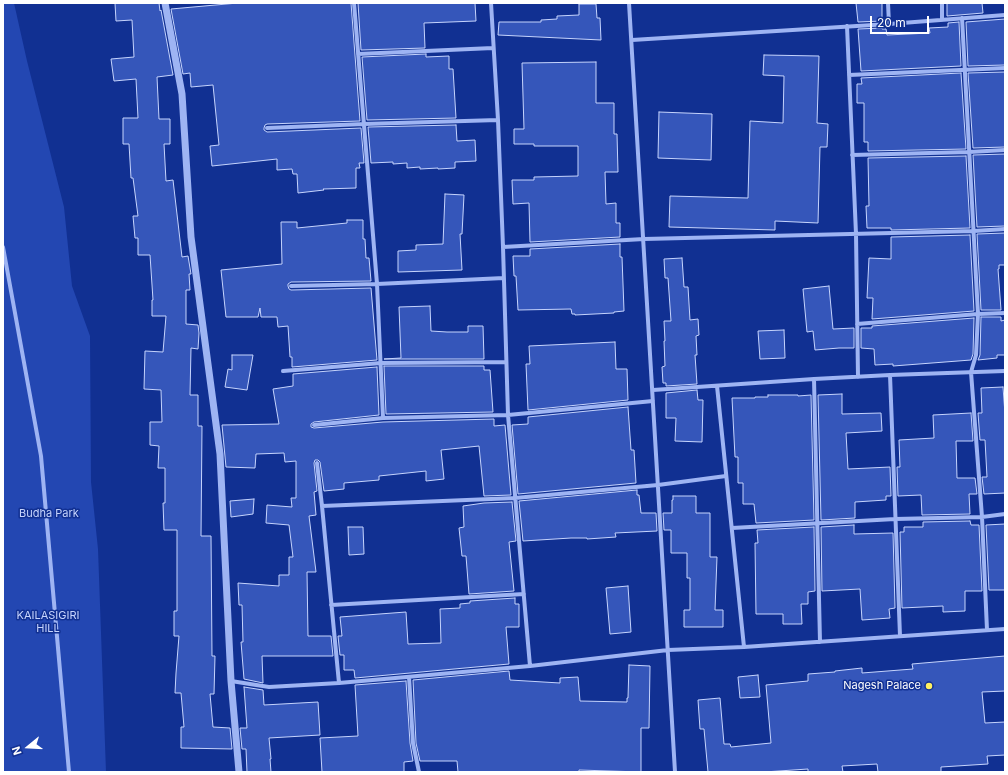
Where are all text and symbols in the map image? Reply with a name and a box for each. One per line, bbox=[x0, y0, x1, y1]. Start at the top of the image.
scale bar bbox=[872, 8, 931, 34]
text: 20 m bbox=[877, 15, 906, 30]
park label: Budha Park bbox=[19, 507, 79, 521]
park label: KAILASIGIRI HILL bbox=[17, 609, 79, 635]
place label: Nagesh Palace bbox=[843, 679, 921, 693]
marker: Nagesh Palace bbox=[924, 681, 934, 691]
north arrow bbox=[8, 727, 48, 767]
text: N bbox=[9, 745, 25, 757]

